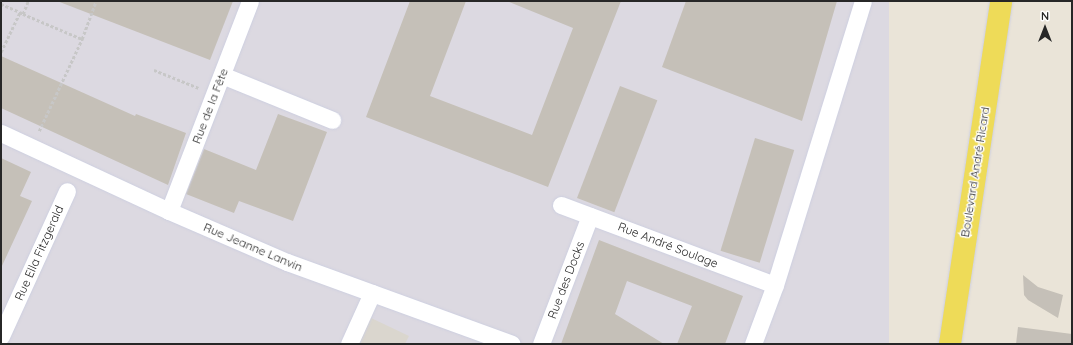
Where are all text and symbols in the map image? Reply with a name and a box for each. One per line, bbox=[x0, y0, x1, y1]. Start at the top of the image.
north arrow bbox=[1025, 8, 1065, 48]
text: N bbox=[1041, 9, 1049, 23]
street label: Rue de la Fête bbox=[189, 66, 231, 146]
street label: Boulevard André Ricard bbox=[958, 106, 992, 238]
street label: Rue Ella Fitzgerald bbox=[12, 203, 66, 303]
street label: Rue André Soulage bbox=[616, 219, 720, 271]
street label: Rue Jeanne Lanvin bbox=[201, 220, 305, 274]
street label: Rue des Docks bbox=[545, 239, 587, 321]

